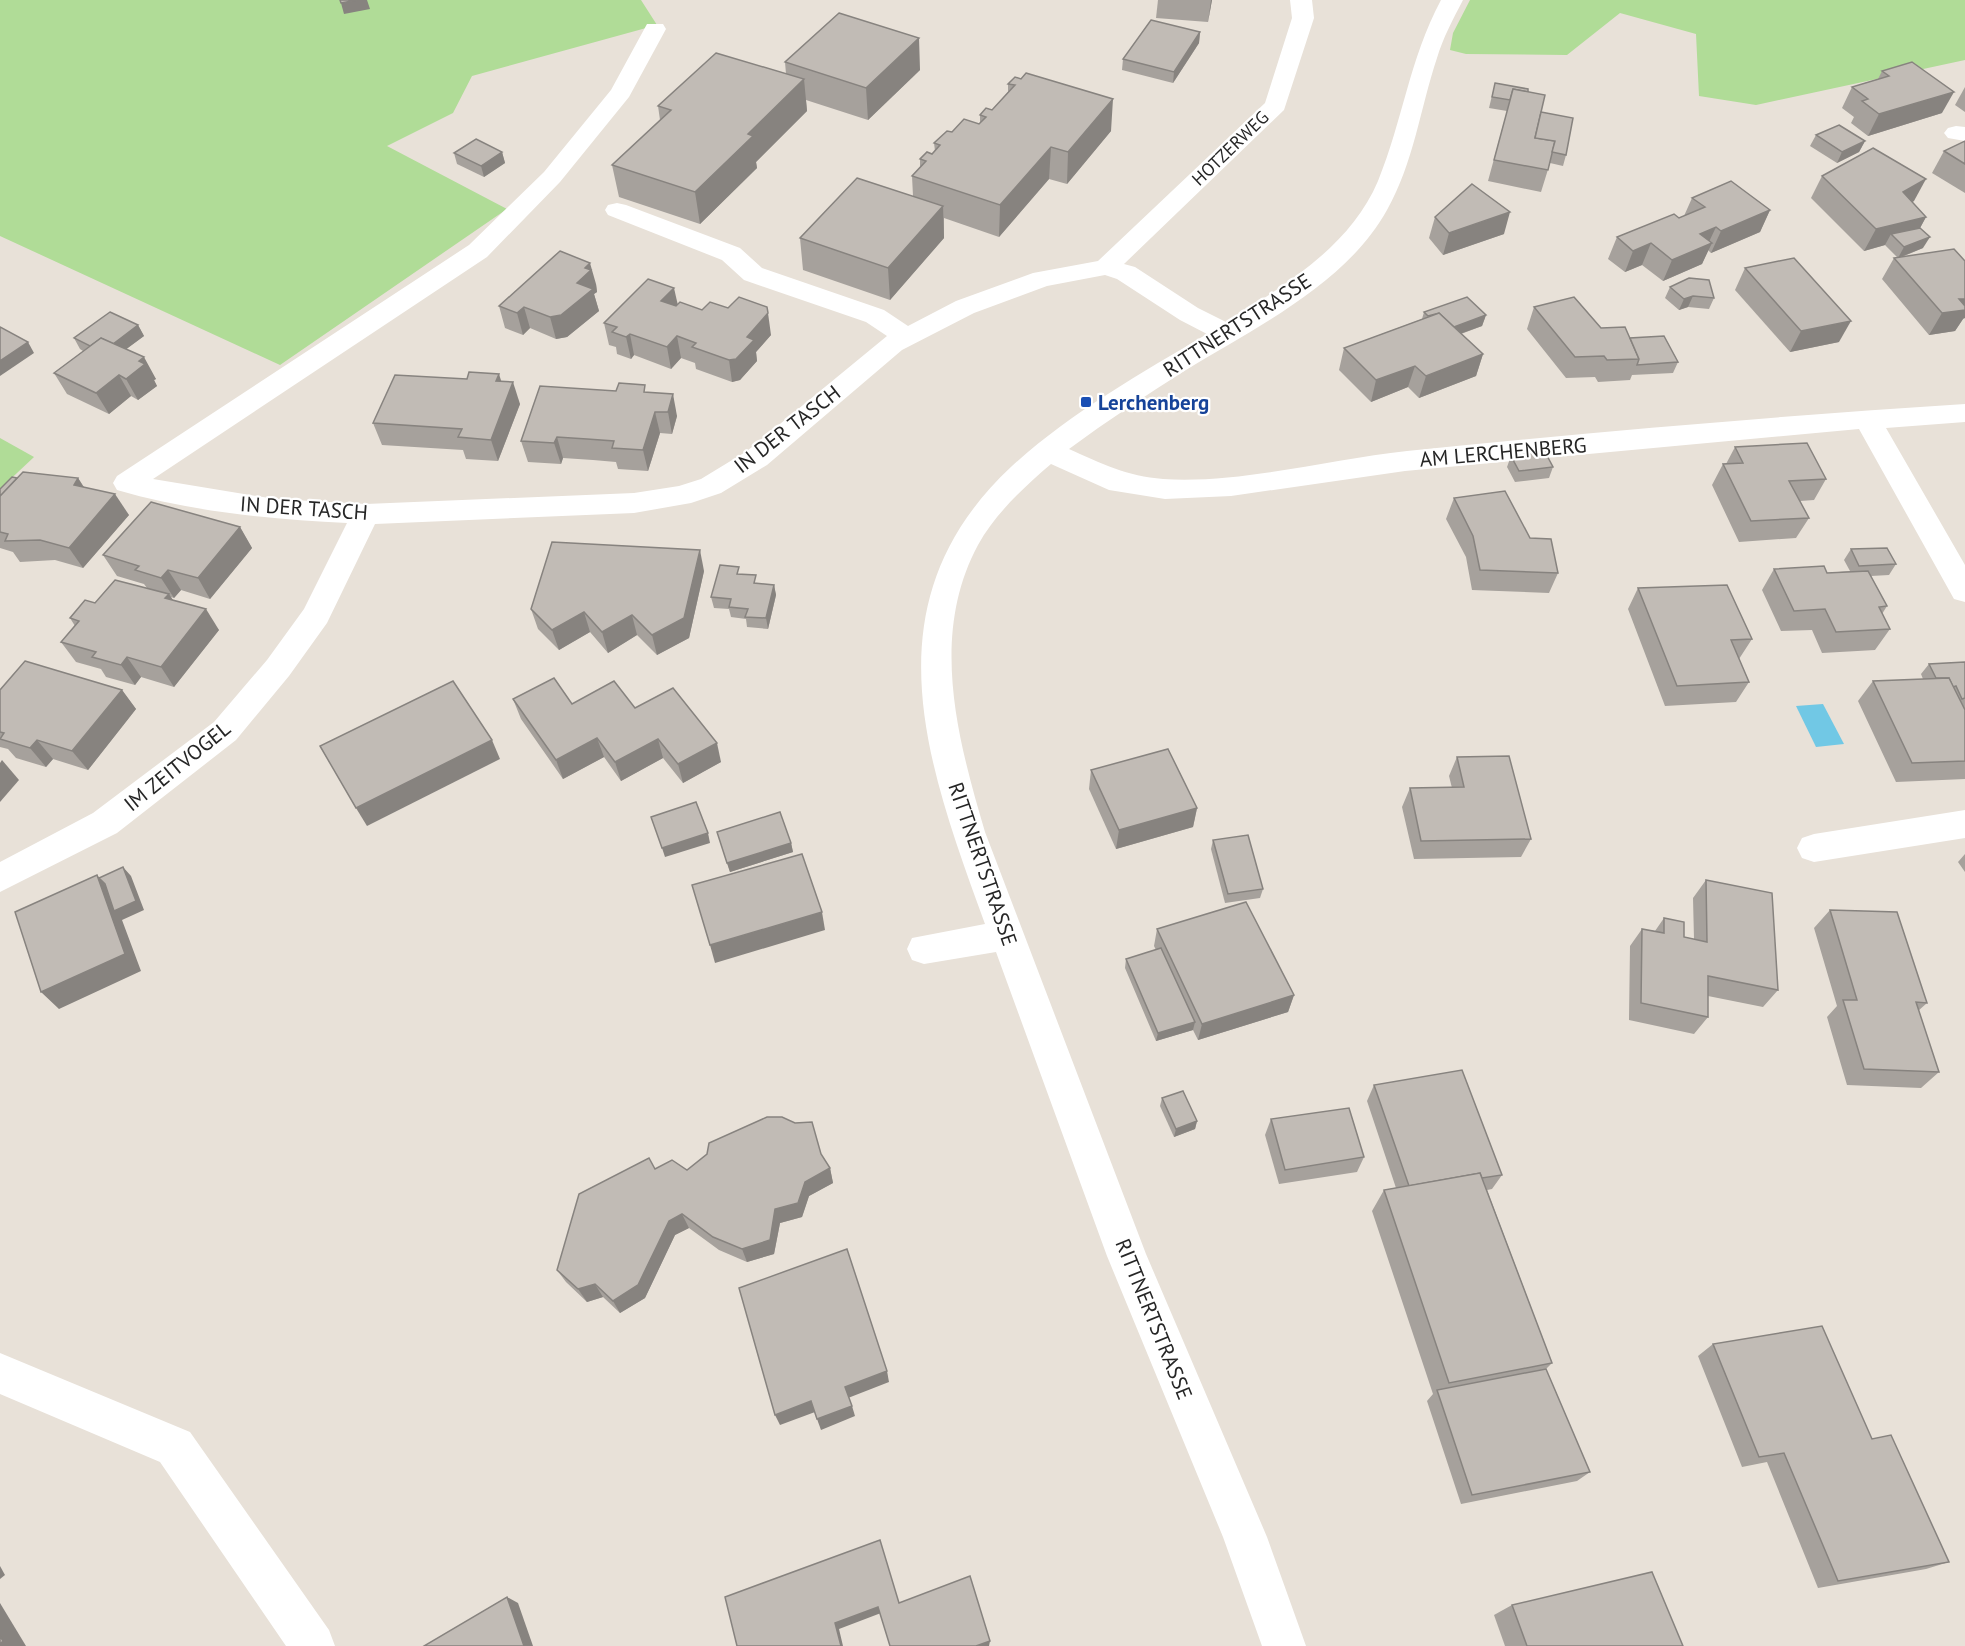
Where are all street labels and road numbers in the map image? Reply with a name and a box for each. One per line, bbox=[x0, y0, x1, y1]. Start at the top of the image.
street label: HOTZERWEG bbox=[1187, 106, 1273, 190]
street label: RITTNERTSTRASSE bbox=[1158, 267, 1316, 383]
street label: IN DER TASCH bbox=[728, 379, 846, 479]
street label: AM LERCHENBERG bbox=[1418, 431, 1588, 473]
street label: IN DER TASCH bbox=[239, 490, 369, 526]
street label: IM ZEITVOGEL bbox=[118, 715, 236, 817]
street label: RITTNERTSTRASSE bbox=[942, 779, 1024, 949]
street label: RITTNERTSTRASSE bbox=[1109, 1235, 1199, 1403]

